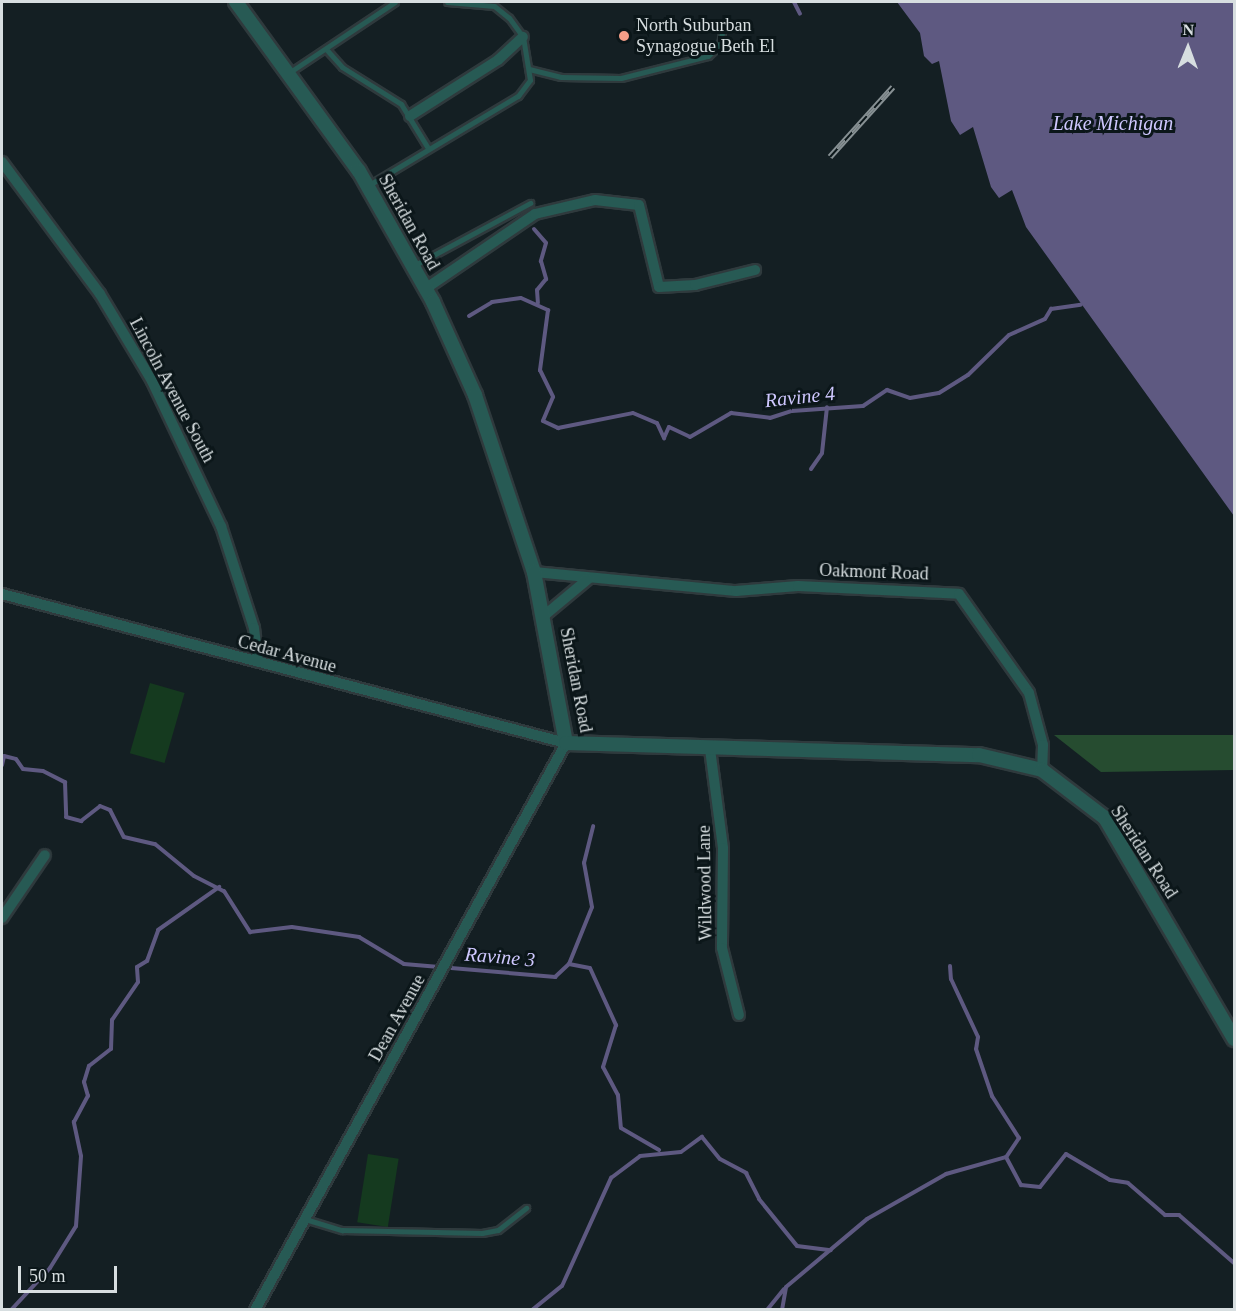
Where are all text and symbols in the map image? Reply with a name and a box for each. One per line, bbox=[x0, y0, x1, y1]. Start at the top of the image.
place label: North Suburban Synagogue Beth El bbox=[636, 15, 775, 57]
north arrow bbox=[1158, 18, 1218, 78]
text: N bbox=[1182, 21, 1194, 38]
marker: North Suburban Synagogue Beth El bbox=[617, 29, 631, 43]
water label: Lake Michigan bbox=[1053, 111, 1173, 135]
street label: Sheridan Road bbox=[374, 170, 444, 274]
street label: Lincoln Avenue South bbox=[125, 314, 219, 466]
water label: Ravine 4 bbox=[764, 381, 836, 413]
street label: Oakmont Road bbox=[819, 559, 929, 585]
street label: Sheridan Road bbox=[555, 626, 597, 734]
street label: Cedar Avenue bbox=[235, 630, 339, 678]
street label: Sheridan Road bbox=[1106, 801, 1182, 903]
street label: Wildwood Lane bbox=[693, 825, 717, 941]
water label: Ravine 3 bbox=[464, 942, 536, 972]
street label: Dean Avenue bbox=[364, 970, 430, 1066]
scale bar bbox=[21, 1254, 120, 1292]
text: 50 m bbox=[29, 1266, 66, 1286]

